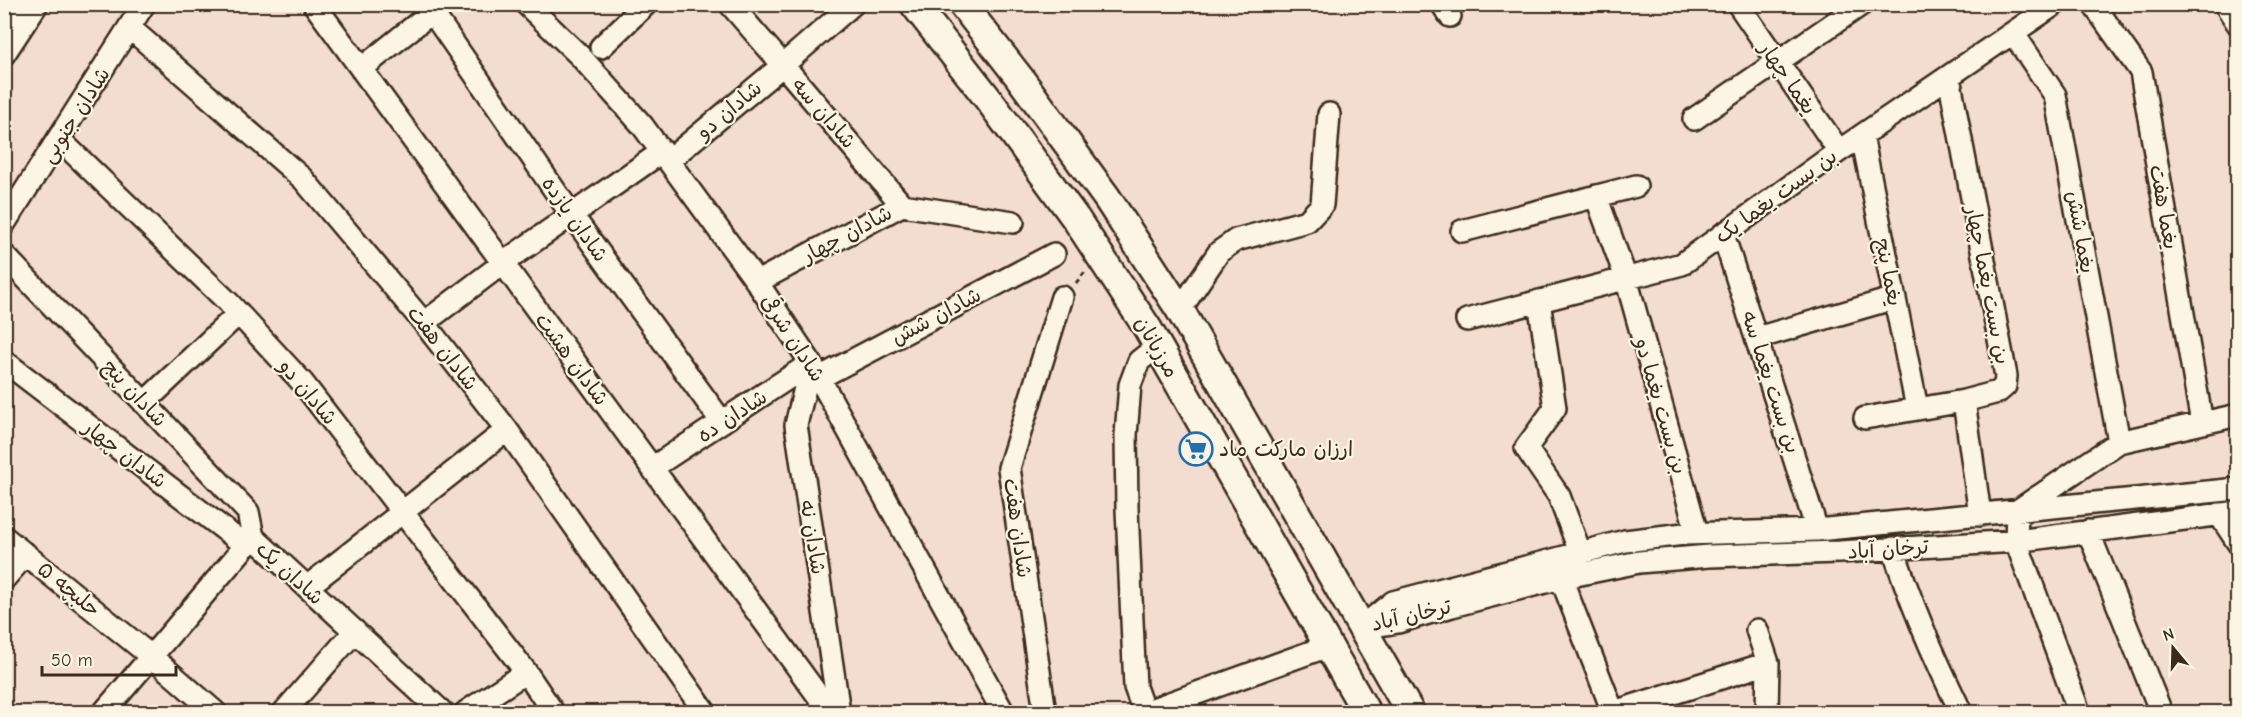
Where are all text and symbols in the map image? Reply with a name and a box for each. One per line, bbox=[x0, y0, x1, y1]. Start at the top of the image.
street label: یغما چهار bbox=[1752, 35, 1822, 120]
street label: شادان جنوبی bbox=[35, 63, 116, 168]
street label: شادان سه bbox=[787, 73, 861, 153]
street label: شادان دو bbox=[690, 76, 766, 145]
street label: بن بست یغما یک bbox=[1710, 144, 1842, 249]
street label: یغما هفت bbox=[2145, 163, 2183, 251]
street label: شادان یازده bbox=[537, 172, 613, 266]
street label: یغما شش bbox=[2062, 189, 2100, 275]
street label: شادان چهار bbox=[796, 200, 896, 269]
street label: بن بست یغما چهار bbox=[1960, 202, 2015, 366]
street label: یغما پنج bbox=[1869, 236, 1907, 308]
street label: شادان شش bbox=[887, 282, 985, 350]
street label: شادان شرقی bbox=[756, 289, 831, 386]
street label: شادان هفت bbox=[403, 301, 483, 395]
street label: شادان هشت bbox=[530, 308, 614, 410]
street label: بن بست یغما سه bbox=[1736, 308, 1805, 456]
street label: مرزبانان bbox=[1129, 312, 1184, 382]
street label: بن بست یغما دو bbox=[1629, 333, 1692, 477]
street label: شادان دو bbox=[273, 353, 342, 429]
street label: شادان پنج bbox=[96, 354, 172, 433]
street label: شادان ده bbox=[693, 385, 771, 447]
street label: شادان چهار bbox=[76, 414, 171, 494]
supermarket icon: ارزان مارکت ماد bbox=[1178, 431, 1214, 467]
place label: ارزان مارکت ماد bbox=[1219, 437, 1353, 461]
street label: شادان هفت bbox=[999, 477, 1037, 579]
street label: شادان نه bbox=[795, 498, 831, 576]
street label: ترخان آباد bbox=[1847, 534, 1930, 565]
street label: شادان یک bbox=[251, 537, 329, 609]
street label: حلبچه ۵ bbox=[32, 556, 105, 622]
street label: ترخان آباد bbox=[1369, 594, 1454, 637]
north arrow bbox=[2143, 618, 2203, 678]
text: N bbox=[2161, 625, 2176, 645]
scale bar bbox=[42, 639, 176, 677]
text: 50 m bbox=[51, 650, 93, 671]

